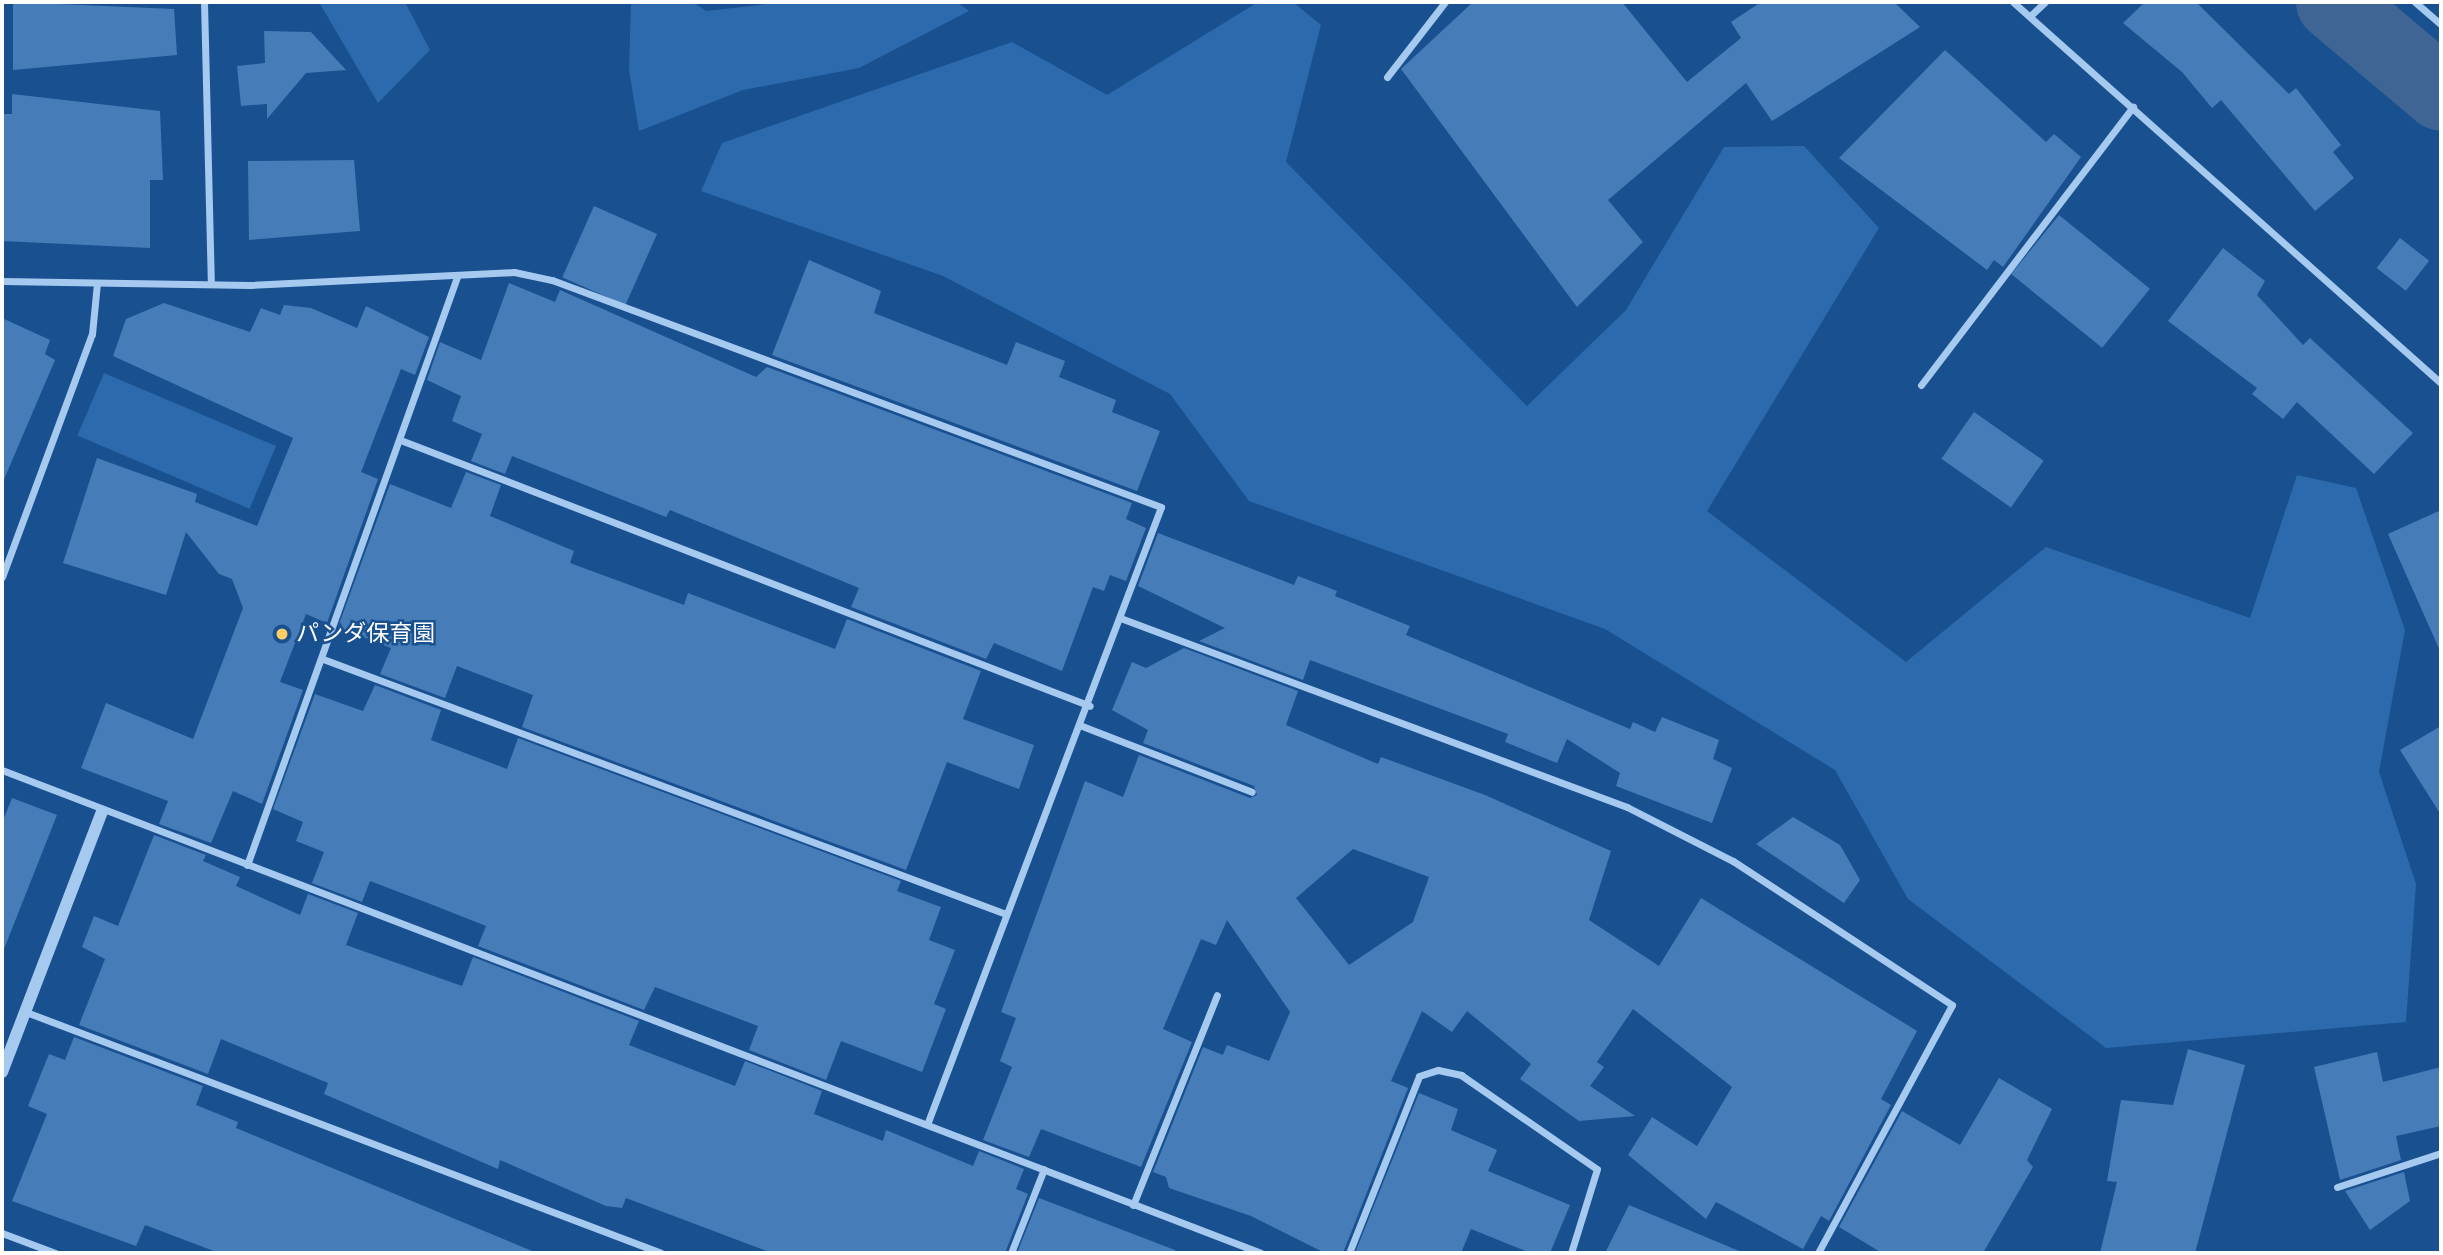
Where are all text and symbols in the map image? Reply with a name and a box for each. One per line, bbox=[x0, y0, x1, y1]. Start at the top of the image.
place label: パンダ保育園 bbox=[296, 620, 434, 648]
marker: パンダ保育園 bbox=[274, 626, 290, 642]

